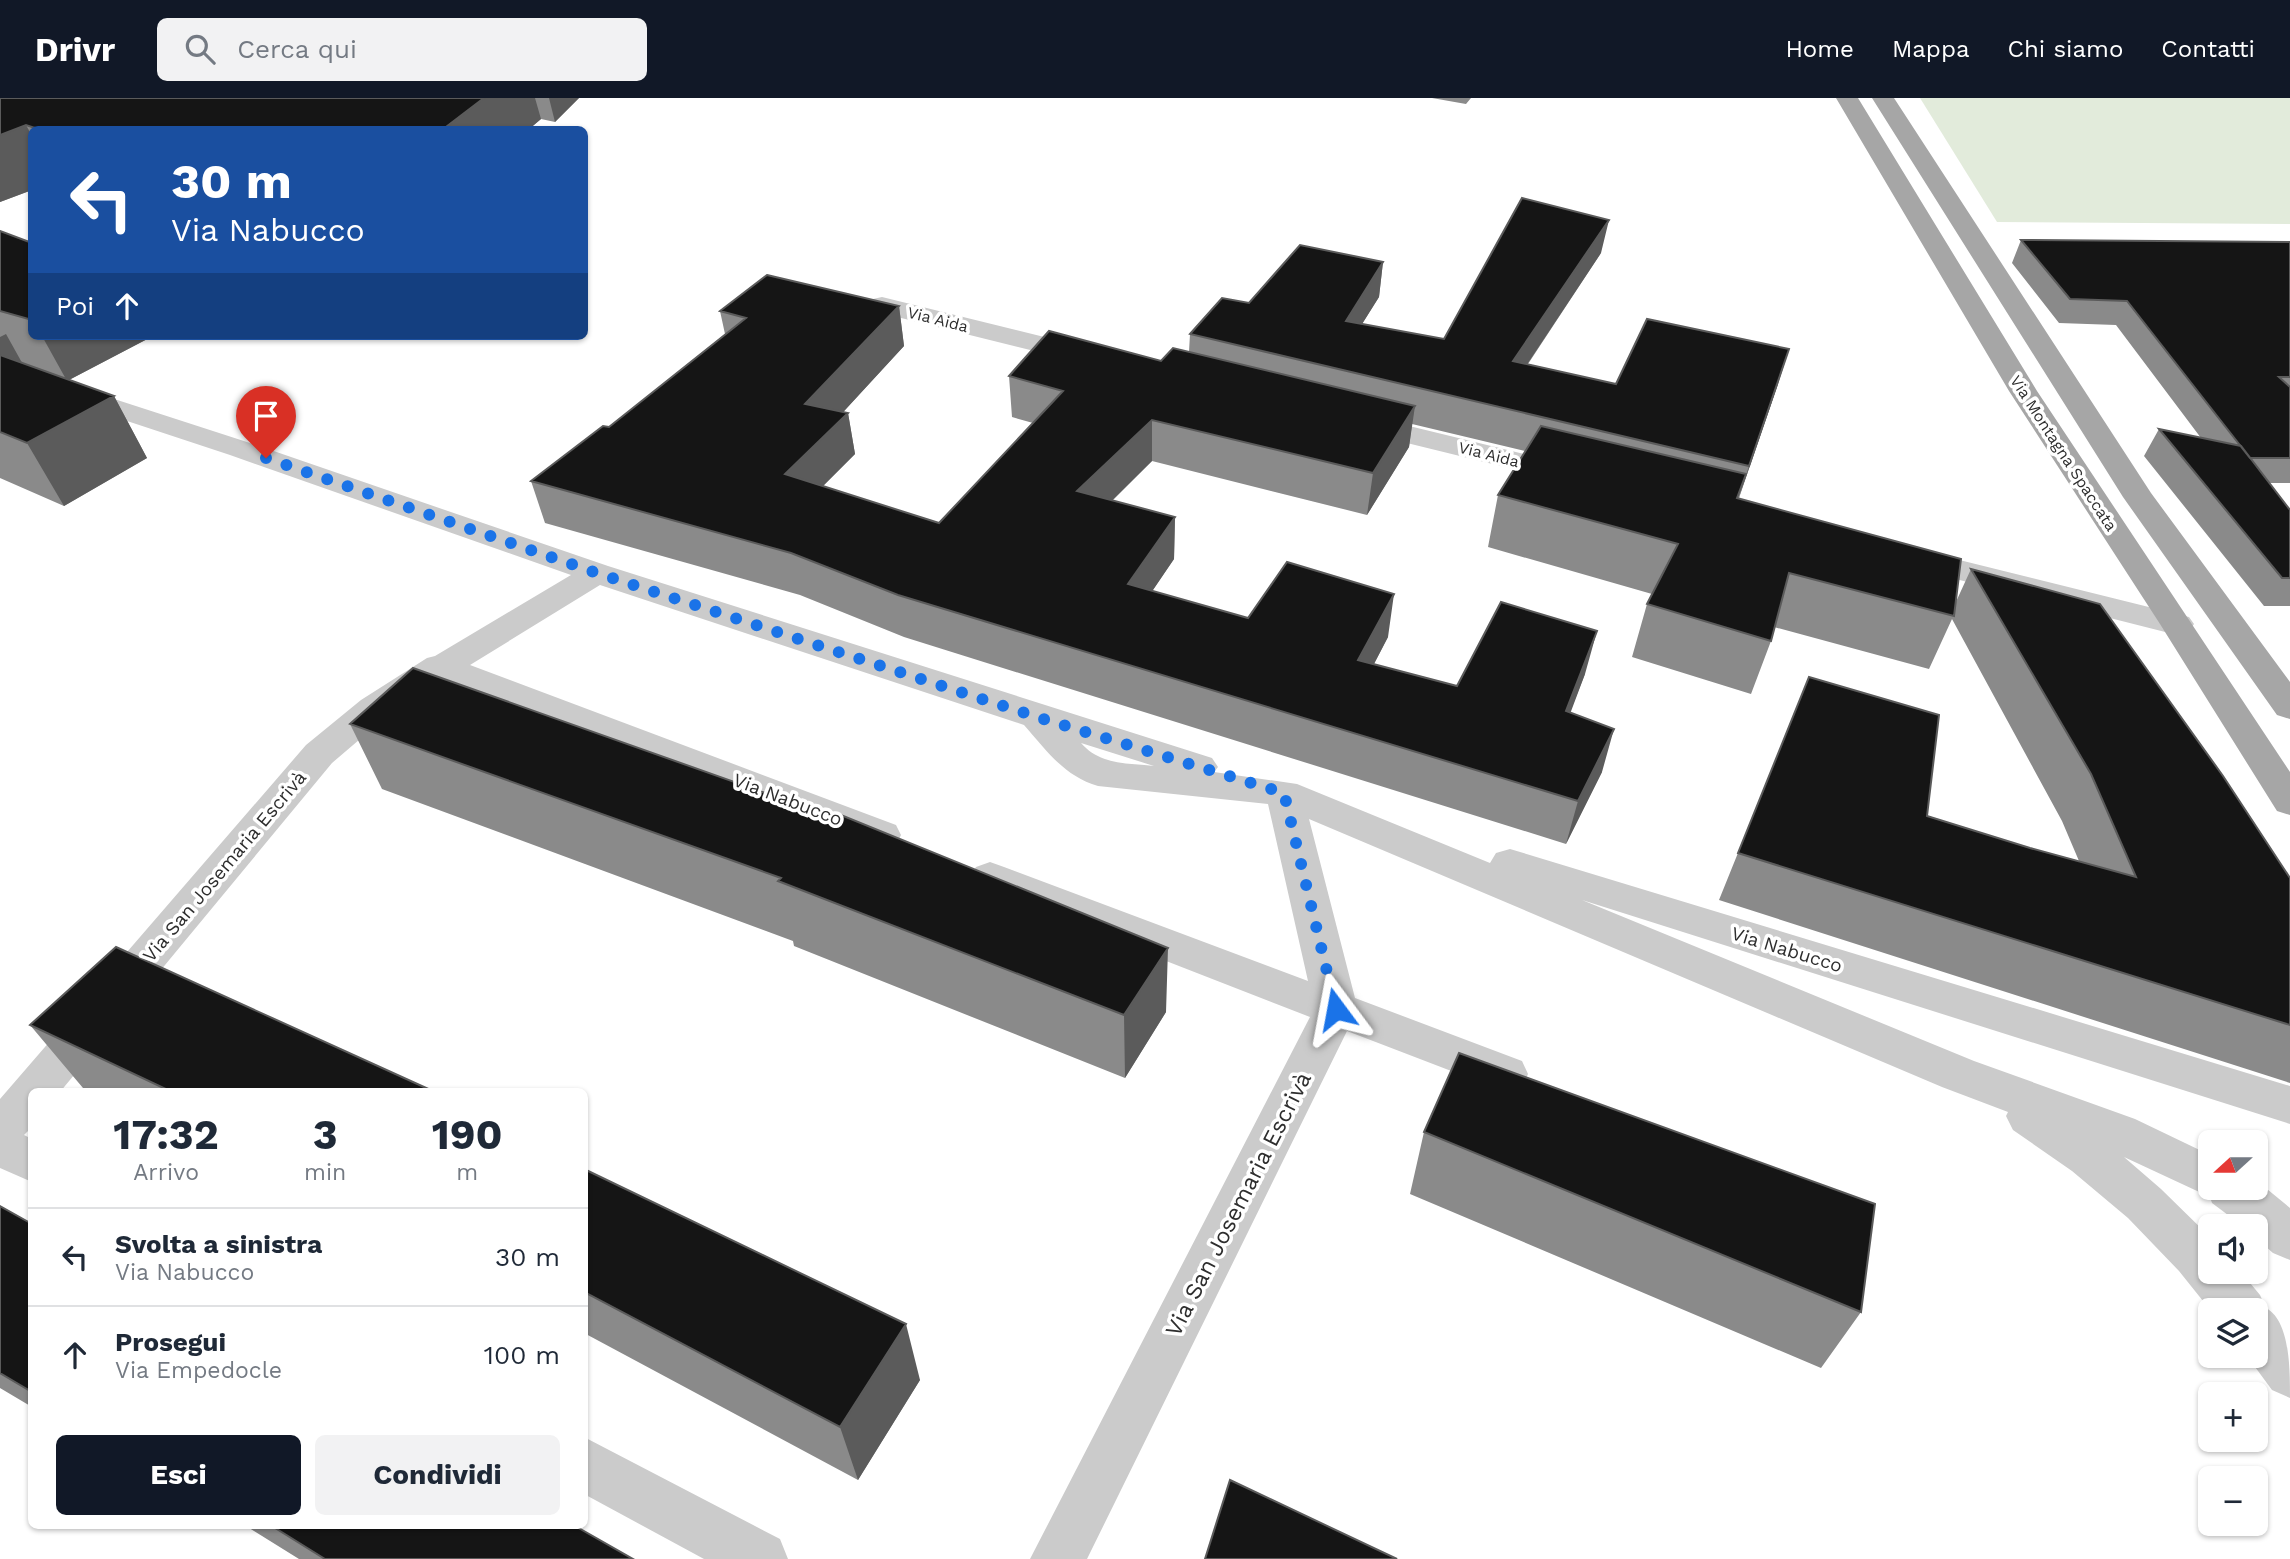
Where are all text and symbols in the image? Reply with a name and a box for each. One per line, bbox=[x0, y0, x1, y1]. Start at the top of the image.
search box bbox=[157, 18, 647, 81]
text: Drivr bbox=[35, 30, 115, 69]
icon: search bbox=[181, 30, 219, 68]
text: Cerca qui bbox=[237, 34, 357, 64]
text: Home bbox=[1785, 35, 1854, 63]
text: Mappa bbox=[1892, 35, 1970, 63]
text: Chi siamo bbox=[2008, 35, 2123, 63]
text: Contatti bbox=[2161, 35, 2255, 63]
text: 30 m bbox=[171, 152, 292, 210]
icon: left bbox=[56, 154, 147, 245]
text: Via Nabucco bbox=[171, 211, 365, 249]
icon: ahead bbox=[108, 287, 146, 325]
text: Poi bbox=[56, 291, 94, 321]
street label: Via Aida bbox=[905, 303, 970, 336]
street label: Via Montagna Spaccata bbox=[2006, 372, 2121, 535]
pin bbox=[236, 386, 296, 458]
icon: arrive bbox=[247, 397, 285, 435]
street label: Via Aida bbox=[1456, 438, 1521, 471]
street label: Via San Josemaria Escrivà bbox=[138, 766, 311, 966]
street label: Via Nabucco bbox=[730, 768, 846, 831]
street label: Via Nabucco bbox=[1728, 922, 1845, 977]
position arrow bbox=[1299, 972, 1373, 1046]
street label: Via San Josemaria Escrivà bbox=[1160, 1068, 1317, 1341]
text: 17:32 bbox=[113, 1110, 219, 1159]
text: 3 bbox=[313, 1110, 338, 1159]
text: 190 bbox=[432, 1110, 503, 1159]
north arrow bbox=[2198, 1130, 2268, 1200]
map controls bbox=[2198, 1130, 2268, 1536]
text: Arrivo bbox=[133, 1159, 199, 1186]
text: min bbox=[304, 1159, 346, 1186]
text: m bbox=[456, 1159, 478, 1186]
button: sound bbox=[2198, 1214, 2268, 1284]
text: Svolta a sinistra bbox=[115, 1229, 322, 1259]
icon: left bbox=[56, 1238, 94, 1276]
text: 30 m bbox=[495, 1242, 560, 1272]
text: Via Nabucco bbox=[115, 1259, 254, 1286]
button: layers bbox=[2198, 1298, 2268, 1368]
text: Prosegui bbox=[115, 1327, 226, 1357]
icon: ahead bbox=[56, 1336, 94, 1374]
text: 100 m bbox=[484, 1340, 560, 1370]
text: Via Empedocle bbox=[115, 1357, 282, 1384]
button: + bbox=[2198, 1382, 2268, 1452]
button: Esci bbox=[56, 1435, 301, 1515]
button: Condividi bbox=[315, 1435, 560, 1515]
button: − bbox=[2198, 1466, 2268, 1536]

